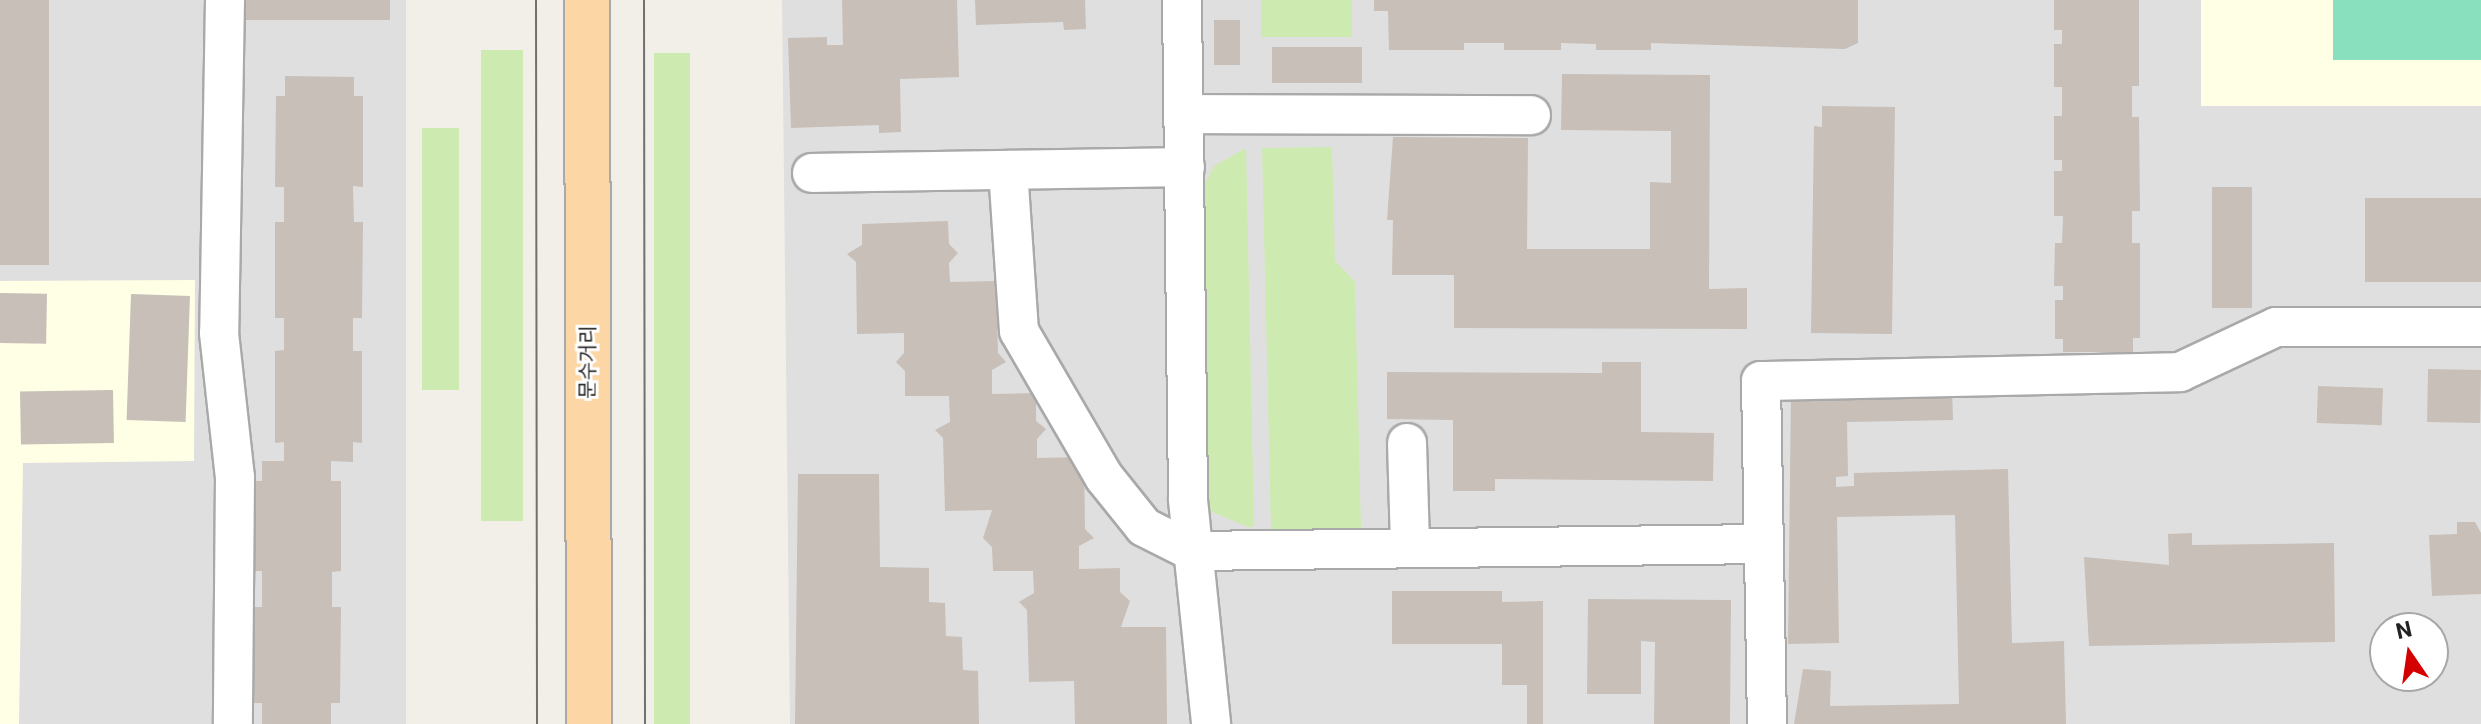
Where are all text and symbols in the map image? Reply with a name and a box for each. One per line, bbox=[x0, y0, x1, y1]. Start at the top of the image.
street label: 문수거리 bbox=[576, 325, 600, 399]
north arrow bbox=[2369, 612, 2449, 692]
text: N bbox=[2394, 616, 2414, 644]

